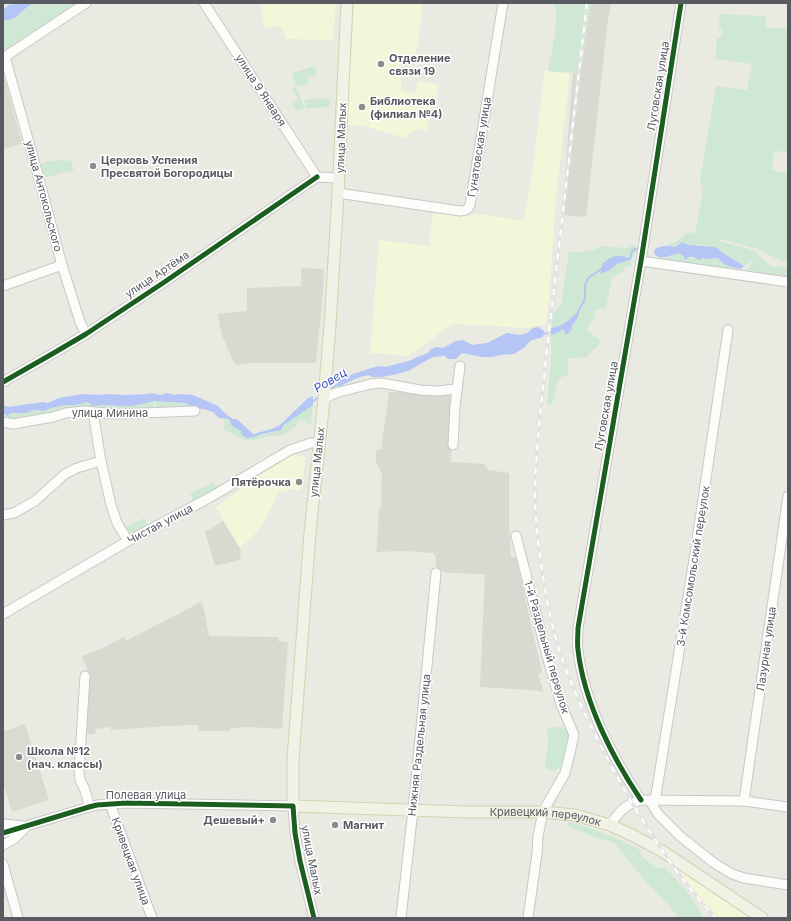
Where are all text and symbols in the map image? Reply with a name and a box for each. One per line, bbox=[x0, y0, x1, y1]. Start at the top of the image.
street label: Луговская улица bbox=[644, 40, 672, 132]
street label: улица 9 Января bbox=[233, 51, 289, 129]
place label: Отделение связи 19 bbox=[389, 51, 451, 78]
marker: Отделение связи 19 bbox=[376, 59, 386, 69]
place label: Библиотека (филиал №4) bbox=[370, 94, 442, 121]
street label: Гунатовская улица bbox=[464, 96, 494, 198]
street label: улица Малых bbox=[333, 102, 349, 174]
marker: Библиотека (филиал №4) bbox=[357, 102, 367, 112]
street label: улица Антокольского bbox=[22, 139, 66, 254]
place label: Церковь Успения Пресвятой Богородицы bbox=[101, 153, 233, 180]
marker: Церковь Успения Пресвятой Богородицы bbox=[88, 161, 98, 171]
street label: улица Артёма bbox=[122, 247, 192, 301]
street label: Луговская улица bbox=[591, 360, 621, 452]
water label: Ровец bbox=[311, 364, 349, 396]
street label: улица Минина bbox=[72, 406, 148, 420]
street label: улица Малых bbox=[306, 426, 328, 498]
place label: Пятёрочка bbox=[231, 475, 291, 489]
marker: Пятёрочка bbox=[294, 477, 304, 487]
street label: 3-й Комсомольский переулок bbox=[673, 485, 713, 647]
street label: Чистая улица bbox=[125, 501, 195, 547]
street label: 1-й Раздельный переулок bbox=[521, 579, 573, 715]
street label: Лазурная улица bbox=[753, 606, 779, 692]
street label: Нижняя Раздельная улица bbox=[405, 673, 433, 817]
place label: Школа №12 (нач. классы) bbox=[27, 744, 103, 771]
marker: Школа №12 (нач. классы) bbox=[14, 752, 24, 762]
street label: Полевая улица bbox=[106, 788, 186, 802]
street label: Кривецкий переулок bbox=[490, 805, 603, 829]
place label: Дешевый+ bbox=[203, 813, 265, 827]
street label: Кривецкая улица bbox=[109, 815, 153, 907]
marker: Дешевый+ bbox=[268, 815, 278, 825]
place label: Магнит bbox=[343, 818, 384, 832]
marker: Магнит bbox=[330, 820, 340, 830]
street label: улица Малых bbox=[298, 824, 326, 896]

